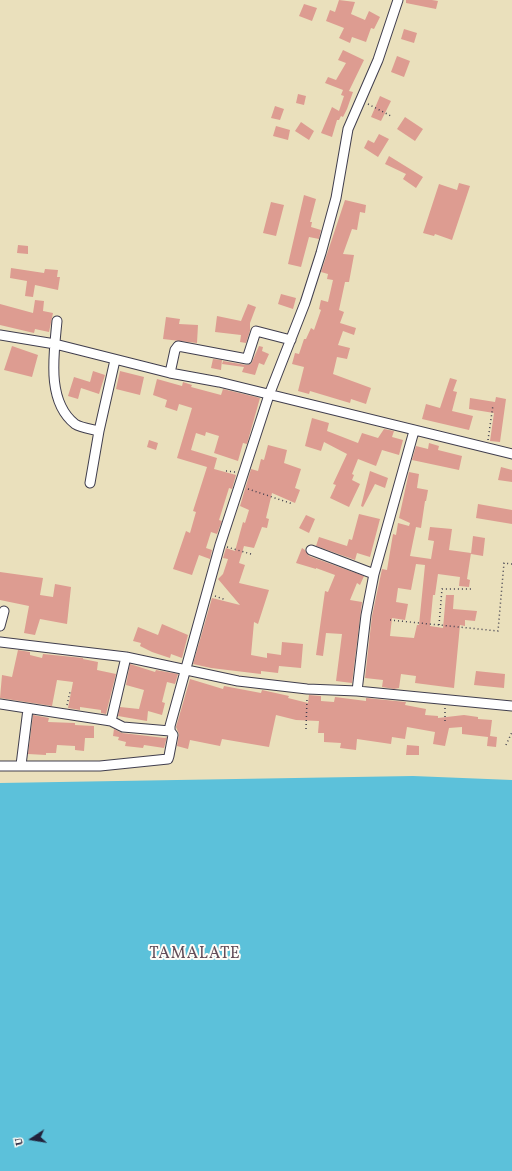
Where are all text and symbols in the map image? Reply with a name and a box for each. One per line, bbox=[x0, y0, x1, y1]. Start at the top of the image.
district label: TAMALATE bbox=[149, 945, 241, 965]
north arrow bbox=[12, 1119, 52, 1159]
text: U bbox=[12, 1136, 28, 1147]

